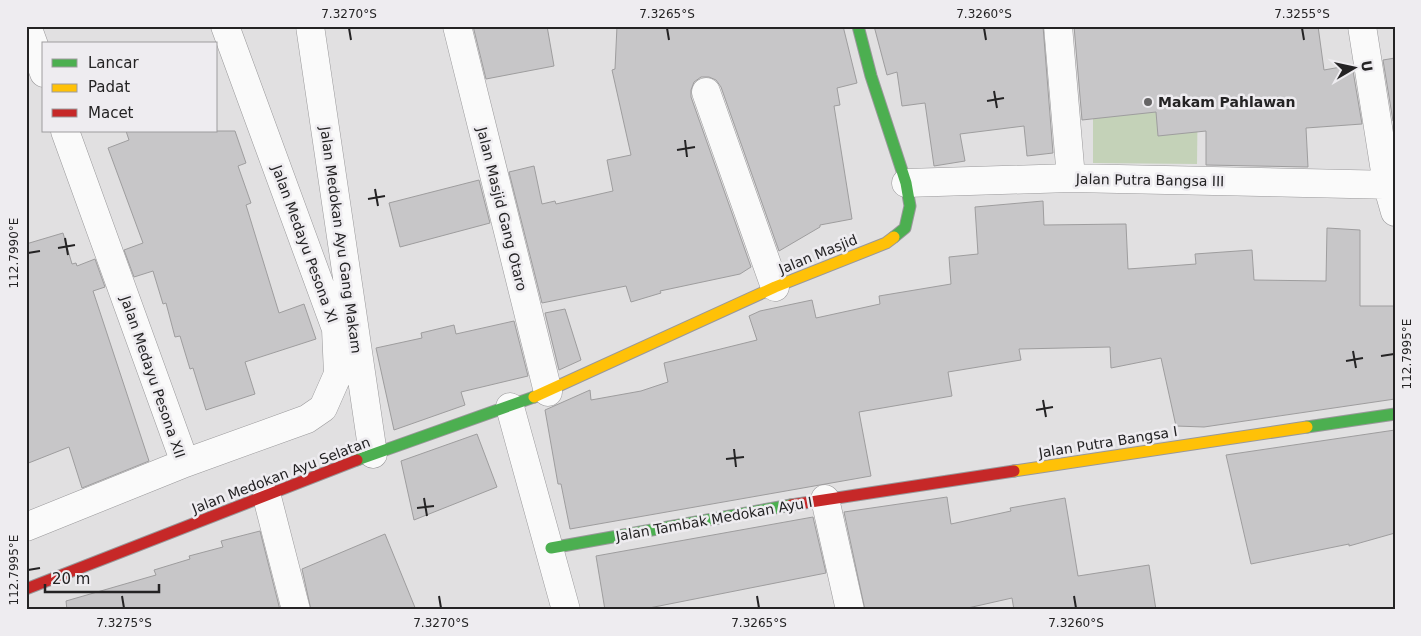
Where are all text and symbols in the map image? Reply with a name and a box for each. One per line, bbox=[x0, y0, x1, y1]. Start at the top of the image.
text: 7.3270°S bbox=[321, 7, 377, 21]
text: 7.3265°S bbox=[639, 7, 695, 21]
text: 7.3260°S bbox=[956, 7, 1012, 21]
text: 7.3255°S bbox=[1274, 7, 1330, 21]
legend bbox=[42, 42, 218, 132]
north arrow bbox=[1328, 42, 1378, 92]
text: Lancar bbox=[88, 54, 139, 72]
text: U bbox=[1358, 59, 1376, 73]
text: Padat bbox=[88, 78, 130, 96]
place label: Makam Pahlawan bbox=[1158, 94, 1296, 110]
marker: Makam Pahlawan bbox=[1142, 96, 1154, 108]
text: Macet bbox=[88, 104, 134, 122]
street label: Jalan Medokan Ayu Gang Makam bbox=[317, 124, 365, 355]
street label: Jalan Masjid Gang Otaro bbox=[474, 124, 530, 293]
street label: Jalan Medayu Pesona XI bbox=[269, 162, 341, 325]
street label: Jalan Putra Bangsa III bbox=[1075, 171, 1224, 189]
text: 112.7990°E bbox=[7, 218, 21, 288]
street label: Jalan Masjid bbox=[776, 231, 860, 277]
street label: Jalan Medayu Pesona XII bbox=[117, 293, 188, 460]
text: 112.7995°E bbox=[1400, 319, 1414, 389]
street label: Jalan Putra Bangsa I bbox=[1036, 423, 1179, 461]
street label: Jalan Medokan Ayu Selatan bbox=[189, 434, 372, 517]
street label: Jalan Tambak Medokan Ayu I bbox=[614, 494, 814, 544]
text: 112.7995°E bbox=[7, 535, 21, 605]
scale bar bbox=[45, 561, 159, 593]
text: 20 m bbox=[52, 570, 90, 588]
text: 7.3275°S bbox=[96, 616, 152, 630]
text: 7.3270°S bbox=[413, 616, 469, 630]
text: 7.3265°S bbox=[731, 616, 787, 630]
text: 7.3260°S bbox=[1048, 616, 1104, 630]

